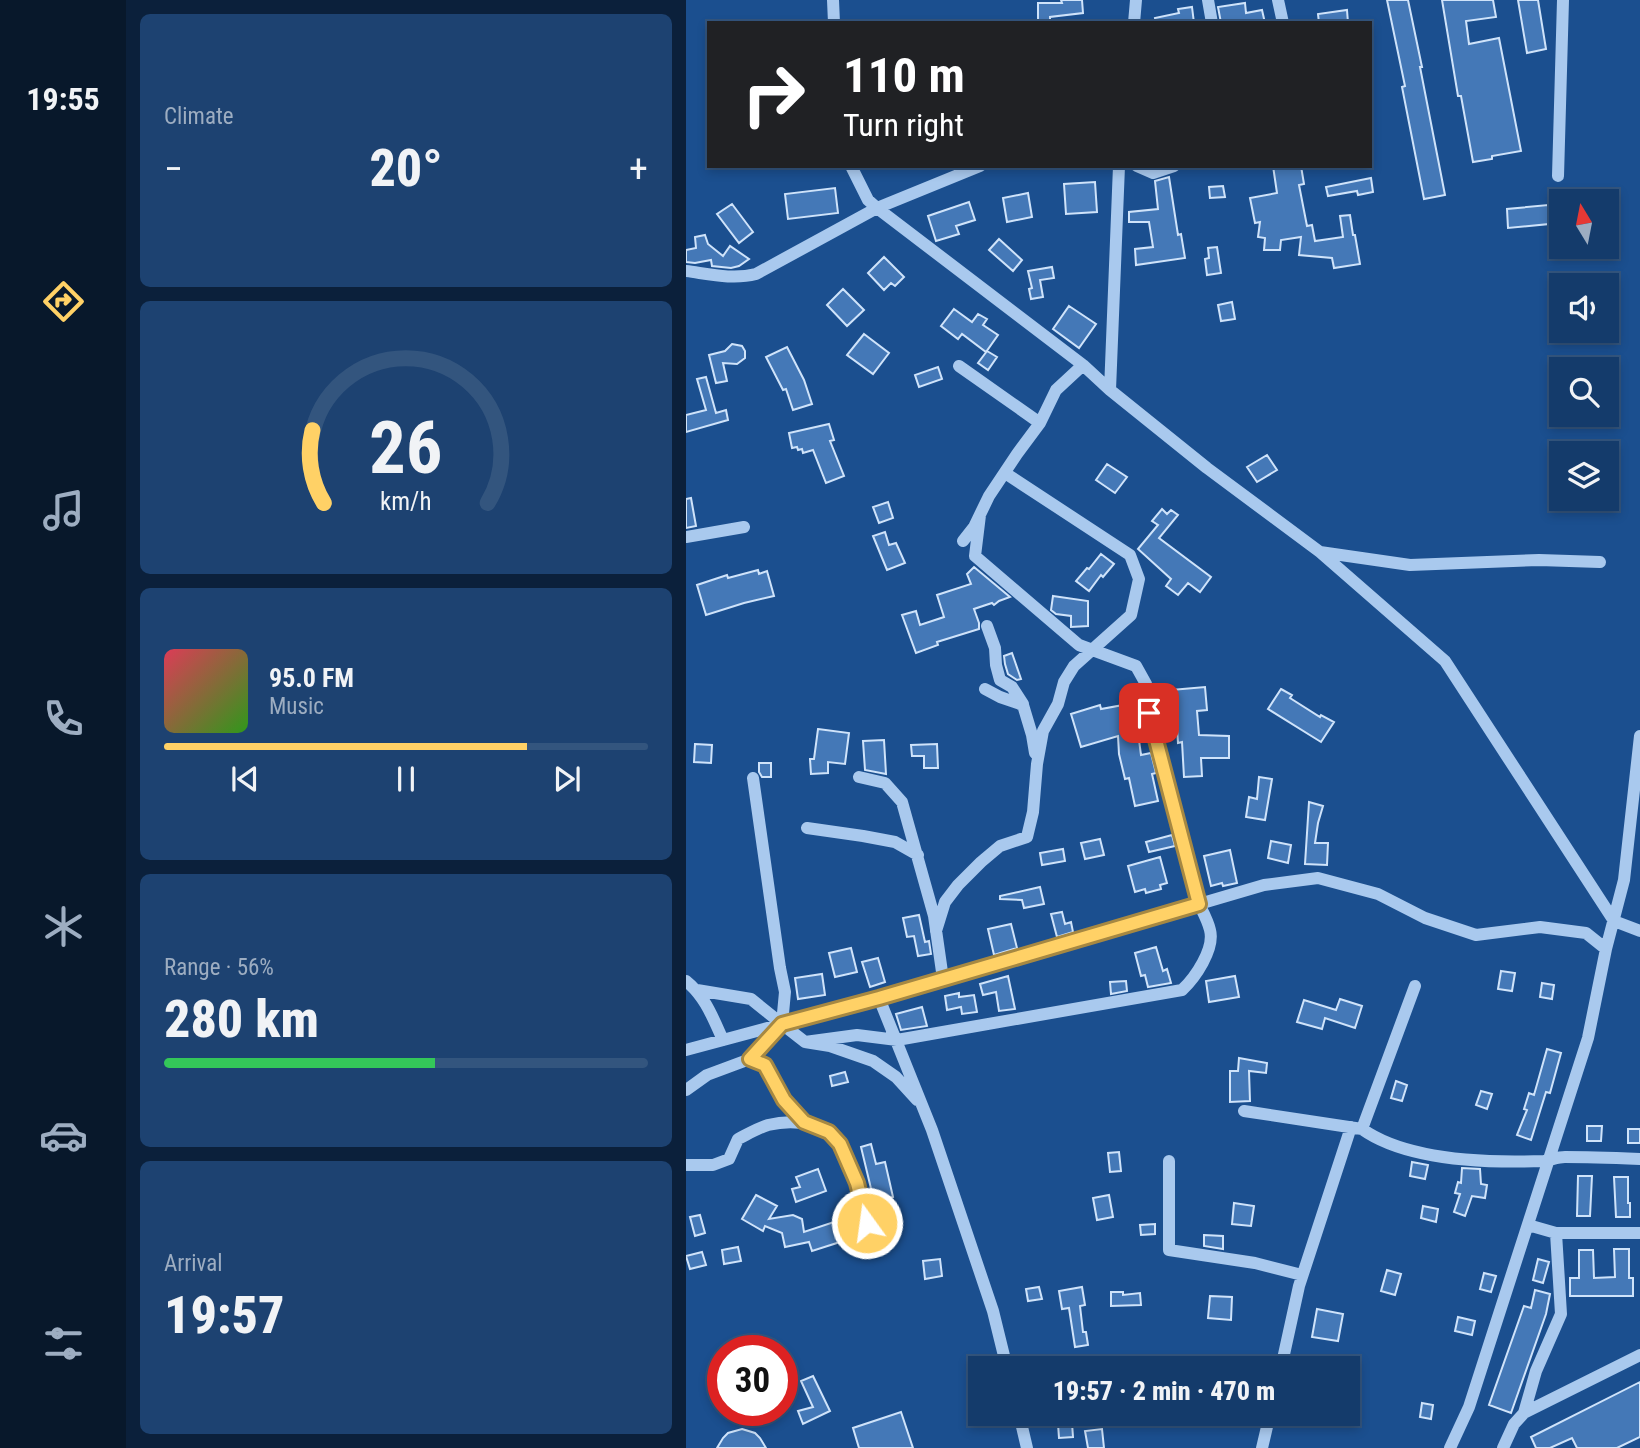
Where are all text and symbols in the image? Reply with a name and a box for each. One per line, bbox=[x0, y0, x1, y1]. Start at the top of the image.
text: 110 m bbox=[843, 47, 965, 104]
icon: right bbox=[728, 49, 819, 140]
text: 19:55 bbox=[26, 80, 100, 118]
text: Climate bbox=[164, 103, 234, 130]
text: Turn right bbox=[843, 106, 964, 144]
text: 20° bbox=[369, 138, 443, 199]
text: − bbox=[164, 147, 183, 191]
text: + bbox=[629, 147, 648, 191]
north arrow bbox=[1549, 189, 1619, 259]
map controls bbox=[1549, 189, 1619, 511]
button: sound bbox=[1549, 273, 1619, 343]
icon: directions bbox=[39, 277, 88, 326]
button: search bbox=[1549, 357, 1619, 427]
text: 26 bbox=[369, 406, 443, 492]
button: layers bbox=[1549, 441, 1619, 511]
icon: music bbox=[39, 486, 88, 535]
text: km/h bbox=[380, 487, 432, 516]
text: 95.0 FM bbox=[269, 663, 354, 693]
pin bbox=[1119, 683, 1179, 743]
text: Music bbox=[269, 693, 324, 720]
icon: phone bbox=[39, 694, 88, 743]
icon: arrive bbox=[1130, 694, 1168, 732]
icon: previous bbox=[226, 760, 264, 798]
icon: pause bbox=[387, 760, 425, 798]
icon: next bbox=[548, 760, 586, 798]
icon: climate bbox=[39, 902, 88, 951]
text: Range · 56% bbox=[164, 954, 274, 981]
text: 280 km bbox=[164, 989, 319, 1050]
icon: car bbox=[39, 1111, 88, 1160]
position arrow bbox=[830, 1186, 904, 1260]
text: Arrival bbox=[164, 1250, 223, 1277]
text: 19:57 bbox=[164, 1285, 284, 1346]
icon: filters bbox=[39, 1319, 88, 1368]
speed limit sign: 30 bbox=[707, 1335, 798, 1426]
text: 19:57 · 2 min · 470 m bbox=[1053, 1376, 1275, 1406]

